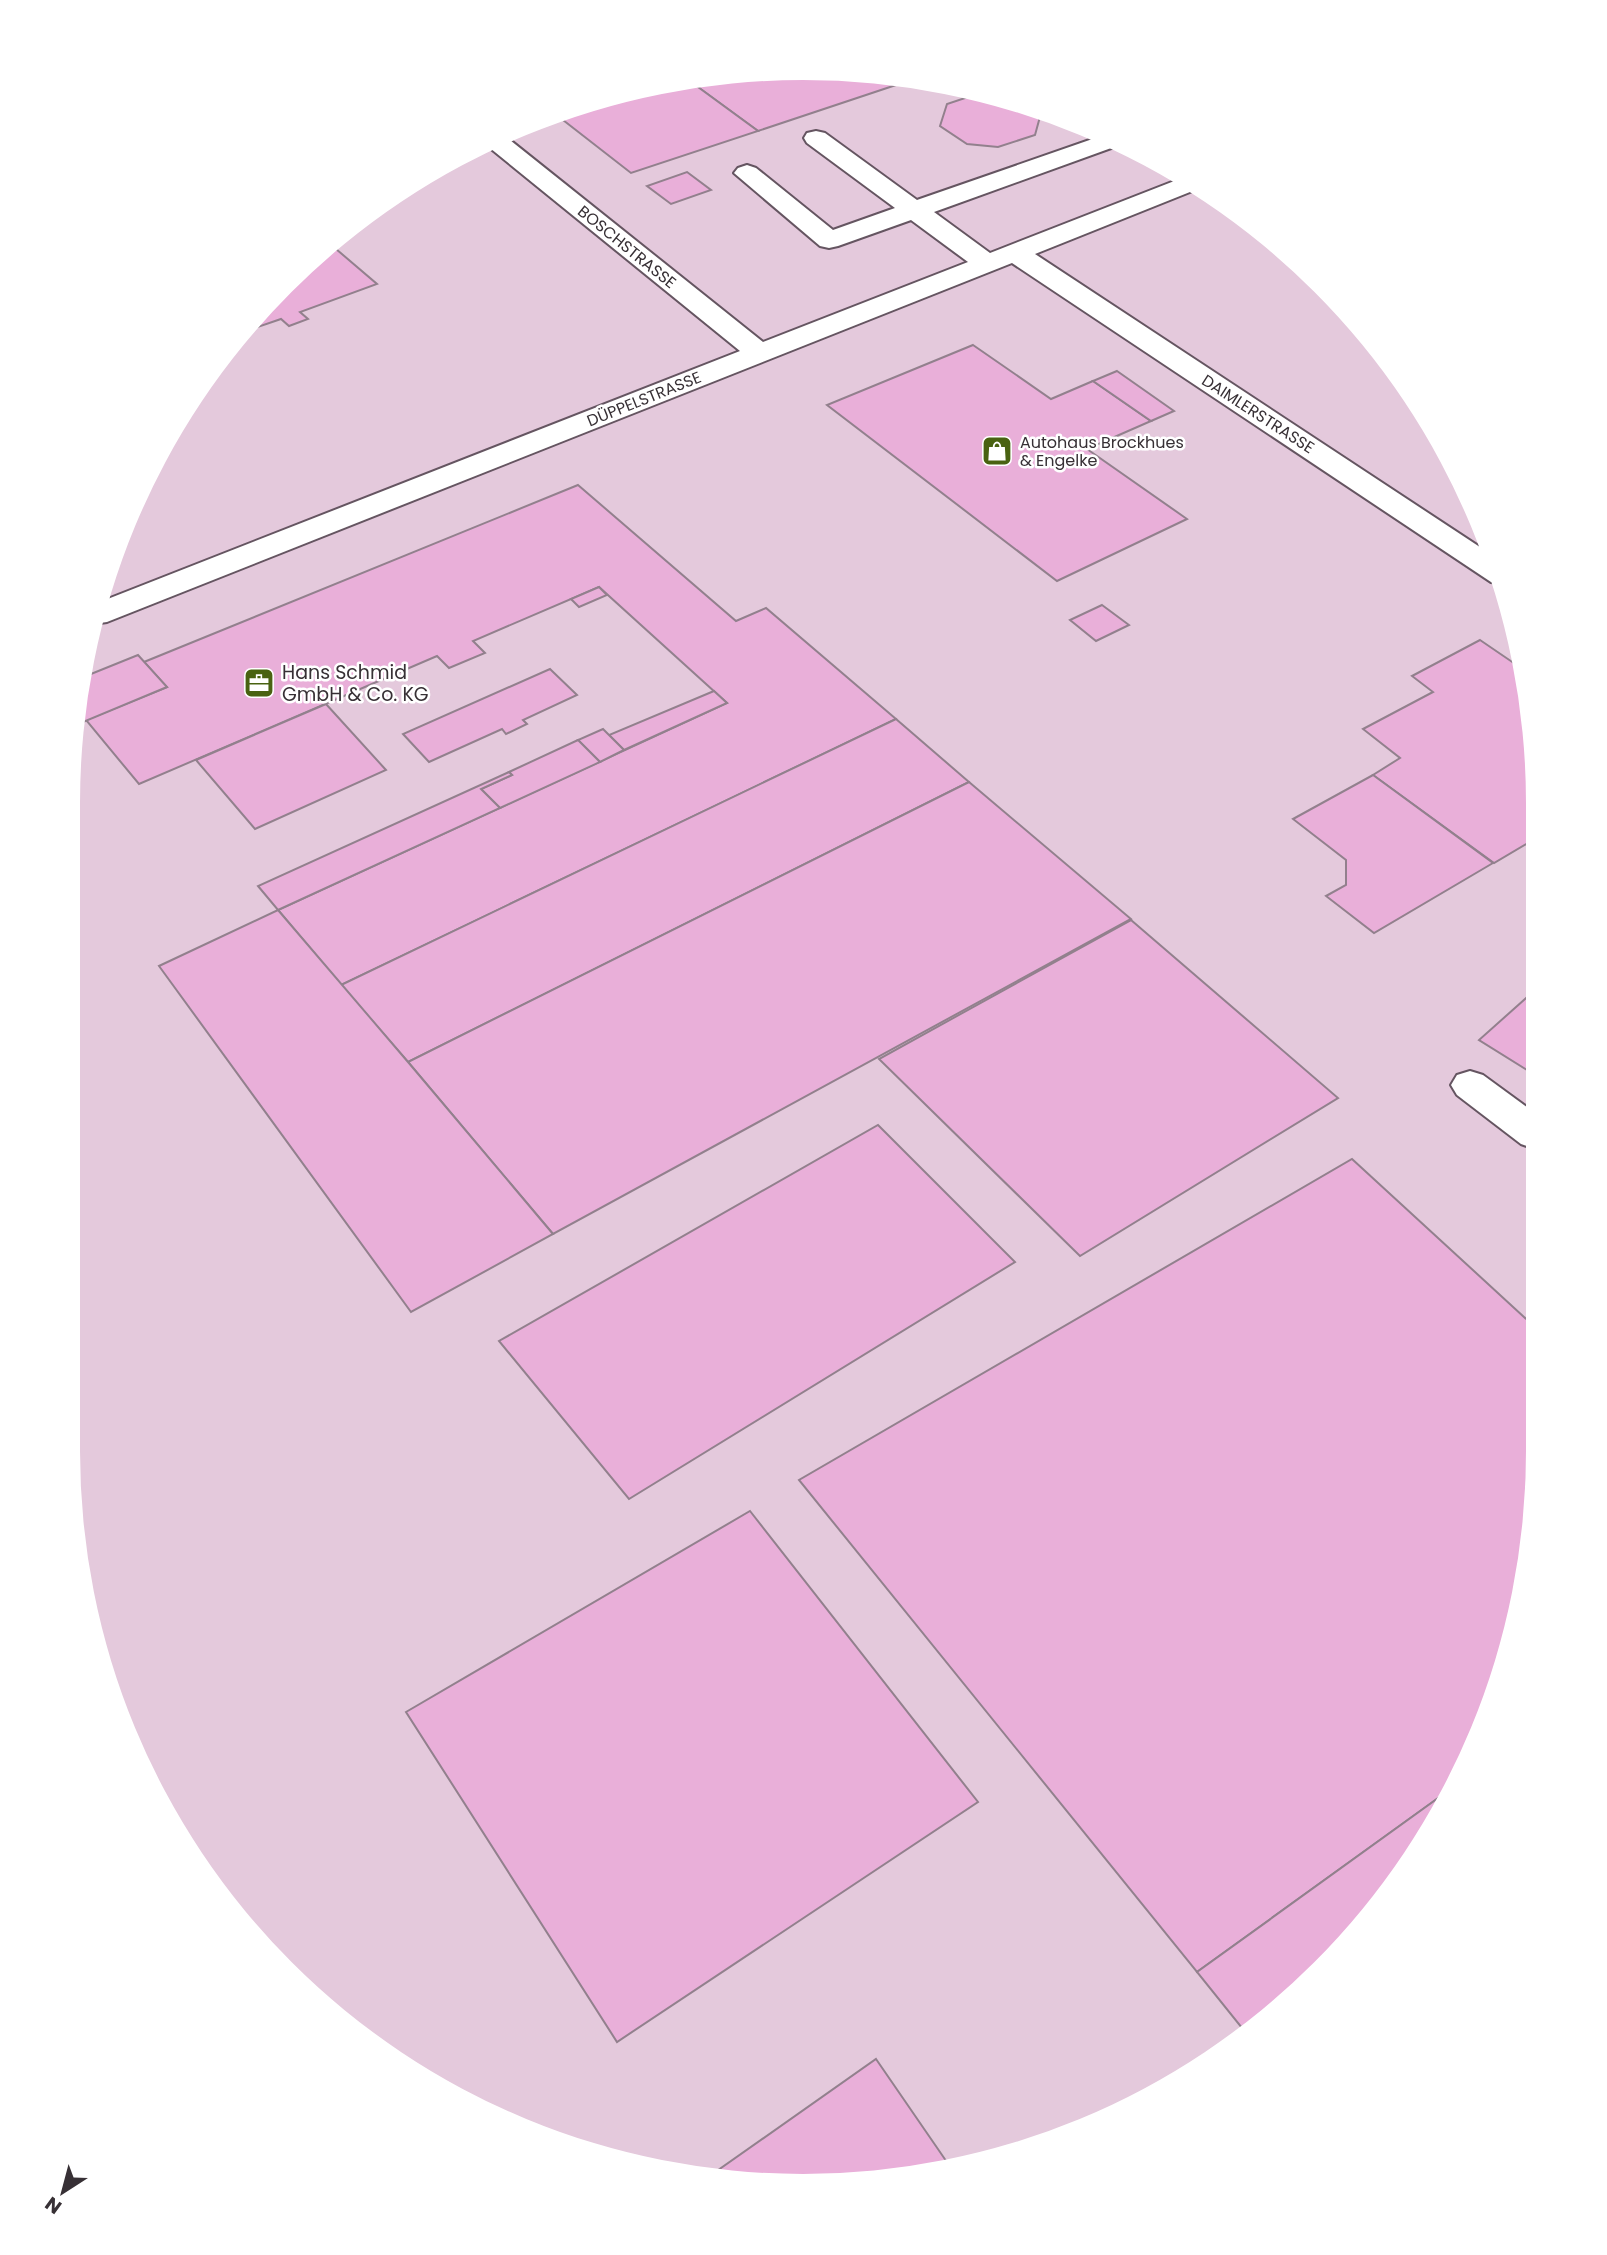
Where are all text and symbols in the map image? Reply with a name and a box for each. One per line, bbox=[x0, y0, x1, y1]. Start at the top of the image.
street label: BOSCHSTRASSE bbox=[573, 200, 681, 294]
street label: DÜPPELSTRASSE bbox=[583, 366, 705, 432]
street label: DAIMLERSTRASSE bbox=[1197, 369, 1319, 459]
place label: Autohaus Brockhues & Engelke bbox=[1020, 431, 1184, 472]
shop icon: Autohaus Brockhues & Engelke bbox=[980, 434, 1014, 468]
place label: Hans Schmid GmbH & Co. KG bbox=[282, 659, 429, 708]
office icon: Hans Schmid GmbH & Co. KG bbox=[242, 666, 276, 700]
north arrow bbox=[28, 2157, 98, 2227]
text: N bbox=[40, 2190, 67, 2220]

